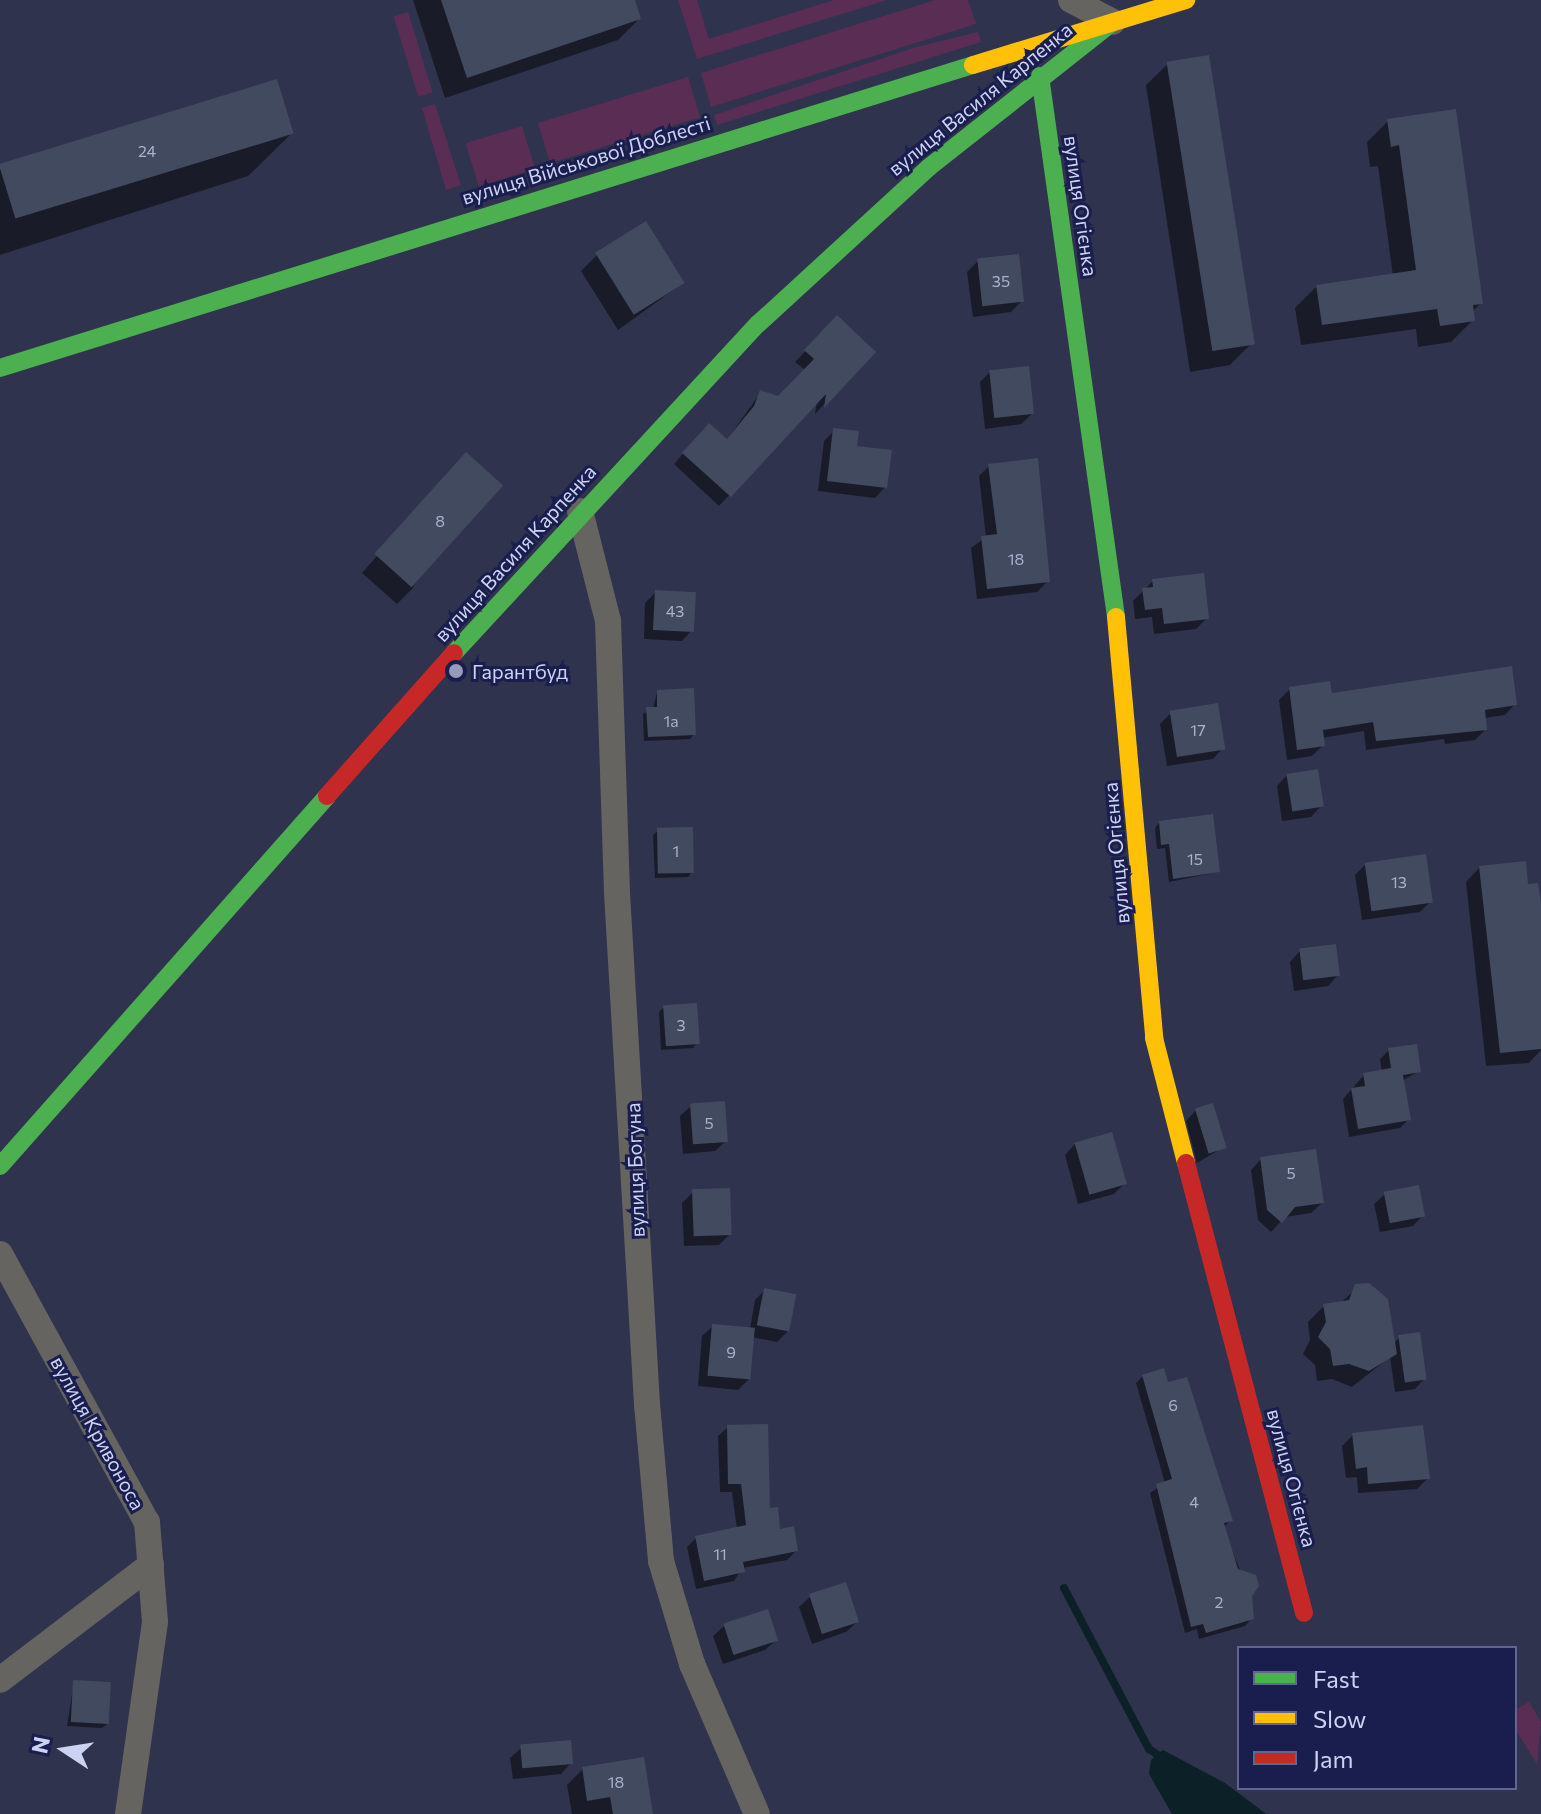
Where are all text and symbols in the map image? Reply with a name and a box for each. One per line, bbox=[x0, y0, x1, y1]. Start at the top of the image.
street label: вулиця Василя Карпенка bbox=[883, 17, 1077, 181]
street label: вулиця Військової Доблесті bbox=[459, 111, 713, 209]
street label: вулиця Огієнка bbox=[1059, 134, 1103, 278]
house number: 24 bbox=[138, 141, 156, 161]
house number: 35 bbox=[992, 271, 1010, 291]
street label: вулиця Василя Карпенка bbox=[429, 460, 601, 646]
house number: 8 bbox=[435, 511, 445, 531]
house number: 18 bbox=[1008, 549, 1024, 569]
house number: 43 bbox=[666, 601, 684, 621]
place label: Гарантбуд bbox=[472, 659, 568, 683]
marker: Гарантбуд bbox=[447, 662, 465, 680]
house number: 1а bbox=[663, 711, 679, 731]
house number: 17 bbox=[1190, 720, 1206, 740]
street label: вулиця Огієнка bbox=[1098, 781, 1134, 925]
house number: 1 bbox=[673, 841, 679, 861]
house number: 15 bbox=[1187, 849, 1203, 869]
house number: 13 bbox=[1391, 872, 1407, 892]
house number: 3 bbox=[676, 1015, 686, 1035]
street label: вулиця Богуна bbox=[621, 1102, 649, 1238]
house number: 5 bbox=[704, 1113, 714, 1133]
house number: 5 bbox=[1286, 1163, 1296, 1183]
house number: 9 bbox=[726, 1342, 736, 1362]
street label: вулиця Кривоноса bbox=[46, 1352, 150, 1514]
house number: 6 bbox=[1168, 1395, 1178, 1415]
street label: вулиця Огієнка bbox=[1262, 1406, 1322, 1550]
house number: 4 bbox=[1189, 1492, 1199, 1512]
house number: 11 bbox=[713, 1544, 727, 1564]
house number: 2 bbox=[1215, 1592, 1223, 1612]
legend bbox=[1237, 1646, 1517, 1790]
text: Fast bbox=[1313, 1664, 1360, 1693]
text: Slow bbox=[1313, 1704, 1366, 1733]
north arrow bbox=[24, 1710, 104, 1790]
text: N bbox=[25, 1734, 55, 1756]
text: Jam bbox=[1313, 1744, 1353, 1773]
house number: 18 bbox=[608, 1772, 624, 1792]

